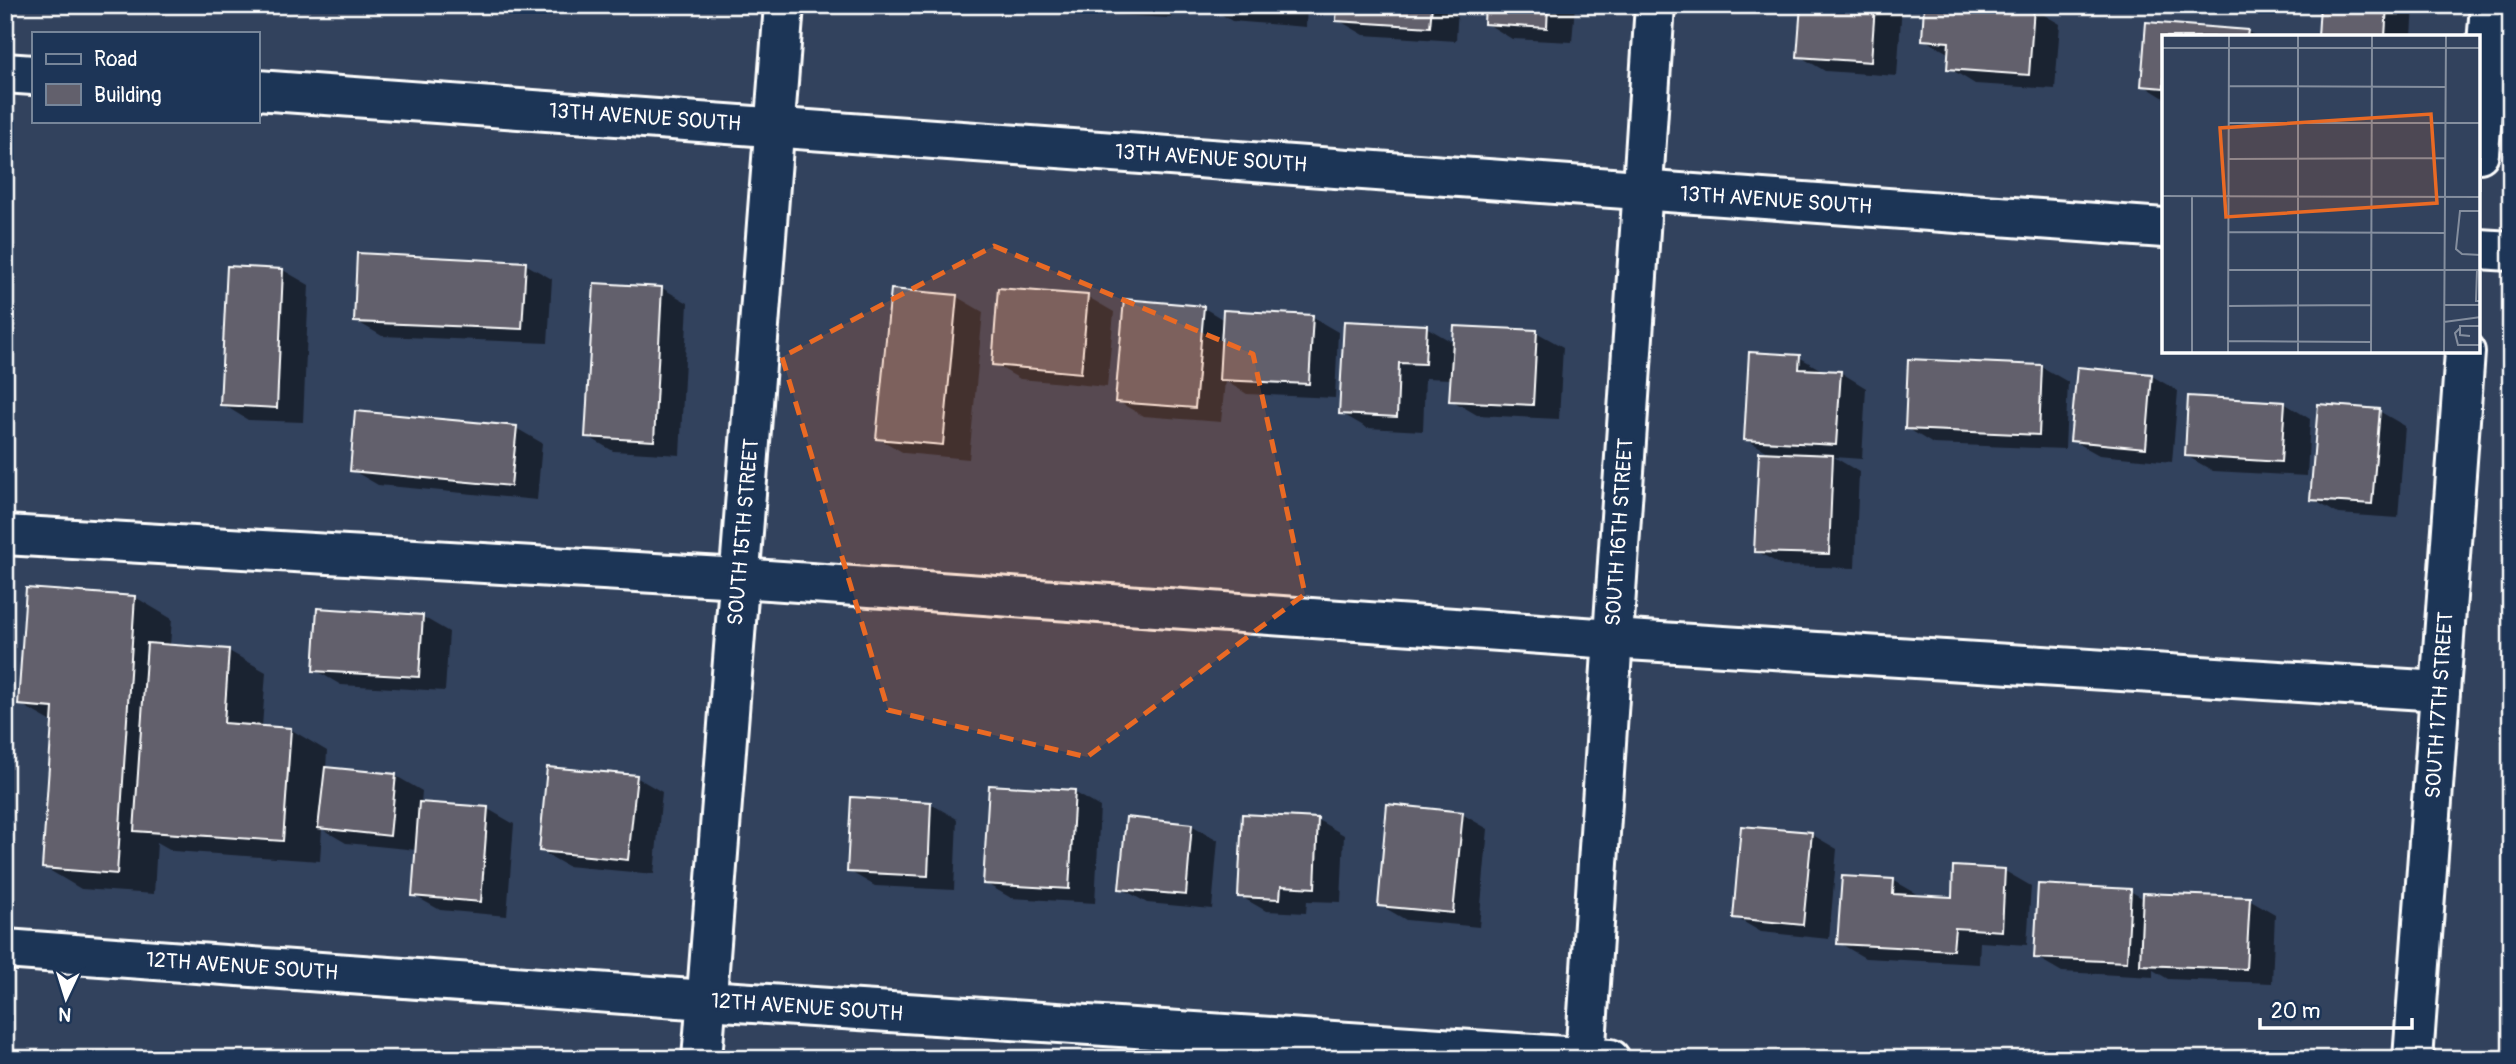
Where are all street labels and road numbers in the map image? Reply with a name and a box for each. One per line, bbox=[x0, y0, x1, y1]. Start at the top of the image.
street label: 13TH AVENUE SOUTH bbox=[548, 97, 742, 138]
street label: 13TH AVENUE SOUTH bbox=[1114, 138, 1308, 179]
street label: 13TH AVENUE SOUTH bbox=[1679, 180, 1873, 221]
street label: SOUTH 15TH STREET bbox=[722, 437, 765, 627]
street label: SOUTH 16TH STREET bbox=[1599, 437, 1640, 627]
street label: SOUTH 17TH STREET bbox=[2419, 610, 2460, 799]
street label: 12TH AVENUE SOUTH bbox=[145, 946, 339, 987]
street label: 12TH AVENUE SOUTH bbox=[710, 987, 904, 1028]

